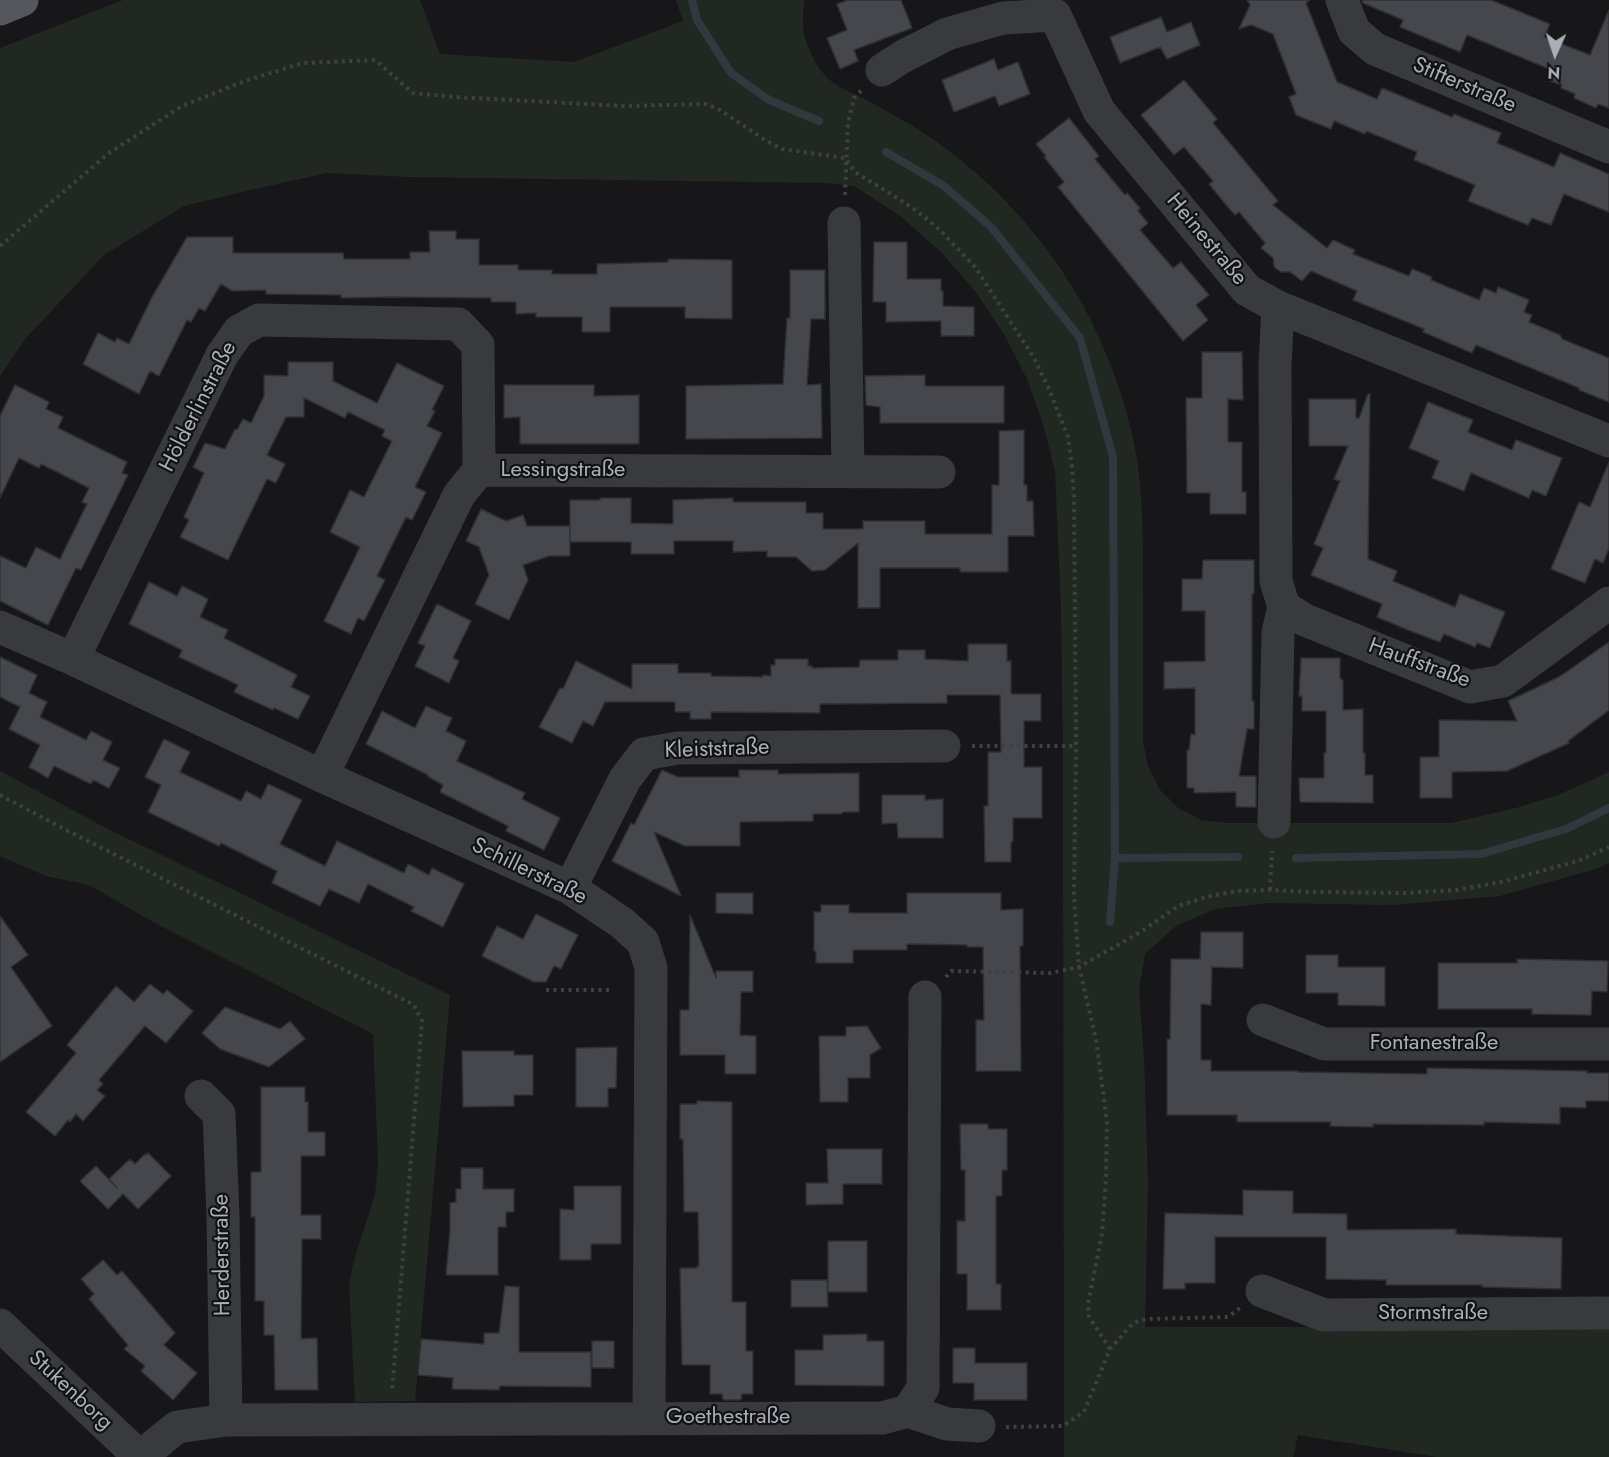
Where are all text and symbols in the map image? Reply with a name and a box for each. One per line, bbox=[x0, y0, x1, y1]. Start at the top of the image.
north arrow bbox=[1525, 24, 1585, 84]
street label: Stifterstraße bbox=[1408, 52, 1520, 120]
text: N bbox=[1547, 61, 1561, 84]
street label: Heinestraße bbox=[1160, 189, 1252, 291]
street label: Hölderlinstraße bbox=[155, 337, 243, 477]
street label: Lessingstraße bbox=[501, 458, 625, 484]
street label: Hauffstraße bbox=[1364, 633, 1474, 695]
street label: Kleiststraße bbox=[664, 735, 770, 765]
street label: Schillerstraße bbox=[467, 833, 591, 911]
street label: Fontanestraße bbox=[1370, 1031, 1498, 1057]
street label: Herderstraße bbox=[209, 1194, 237, 1316]
street label: Stormstraße bbox=[1378, 1301, 1488, 1327]
street label: Stukenborg bbox=[22, 1345, 118, 1437]
street label: Goethestraße bbox=[666, 1405, 790, 1431]

